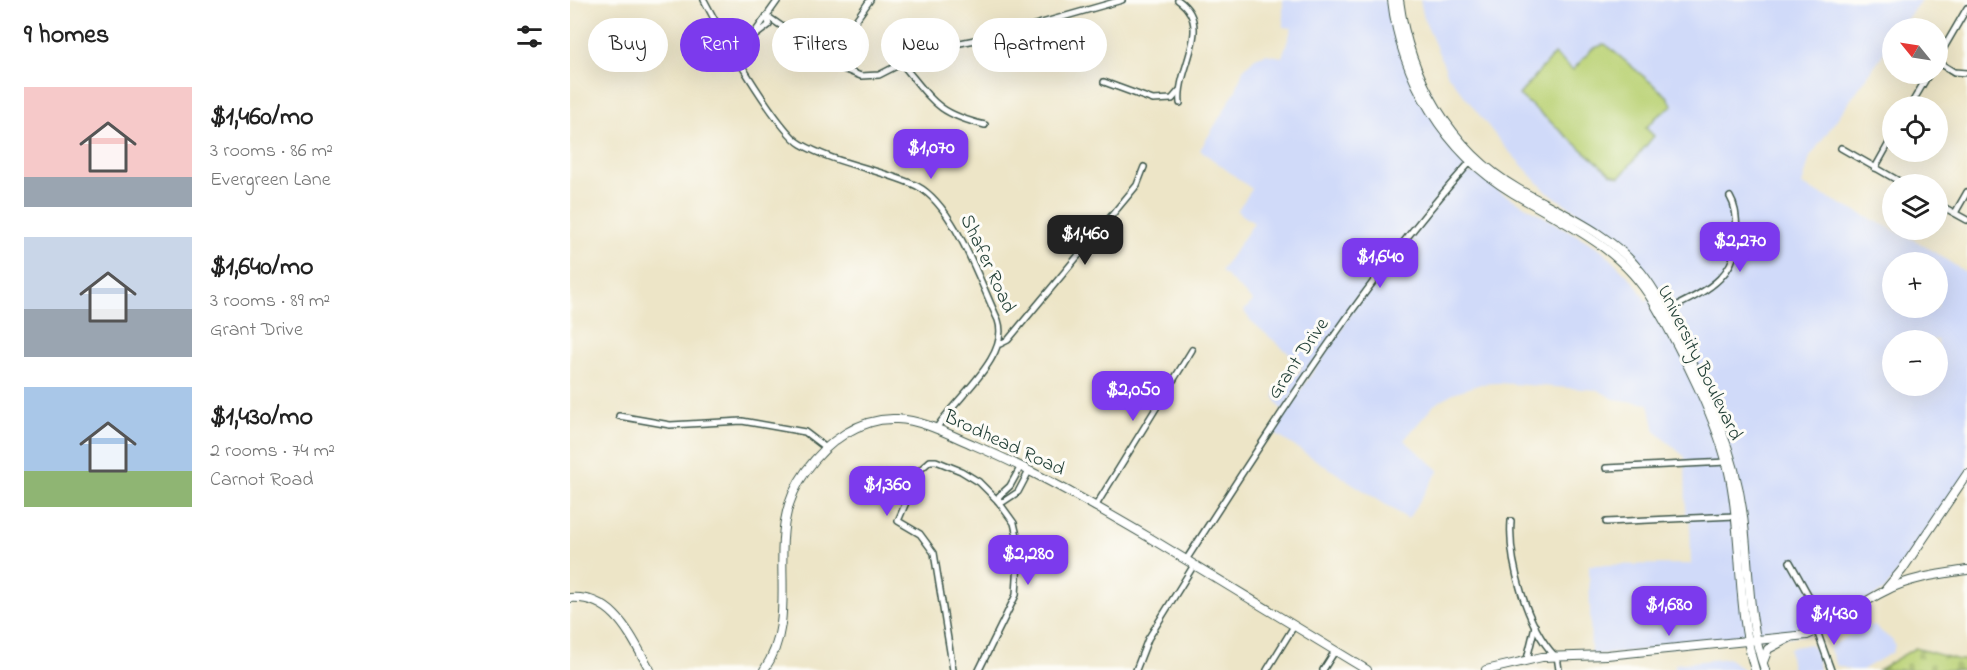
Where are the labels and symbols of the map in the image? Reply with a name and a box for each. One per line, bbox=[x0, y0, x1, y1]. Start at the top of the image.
north arrow bbox=[1882, 18, 1948, 84]
pin: $1,070 bbox=[882, 129, 980, 180]
street label: Shafer Road bbox=[951, 210, 1023, 318]
pin: $1,460 bbox=[1036, 215, 1134, 266]
pin: $2,270 bbox=[1691, 222, 1789, 273]
pin: $1,640 bbox=[1331, 238, 1429, 289]
street label: University Boulevard bbox=[1649, 280, 1749, 446]
street label: Grant Drive bbox=[1261, 312, 1337, 406]
pin: $2,050 bbox=[1084, 371, 1182, 422]
street label: Brodhead Road bbox=[938, 403, 1069, 485]
pin: $1,360 bbox=[838, 466, 936, 517]
pin: $2,280 bbox=[979, 535, 1077, 586]
pin: $1,680 bbox=[1620, 586, 1718, 637]
pin: $1,430 bbox=[1785, 595, 1883, 646]

